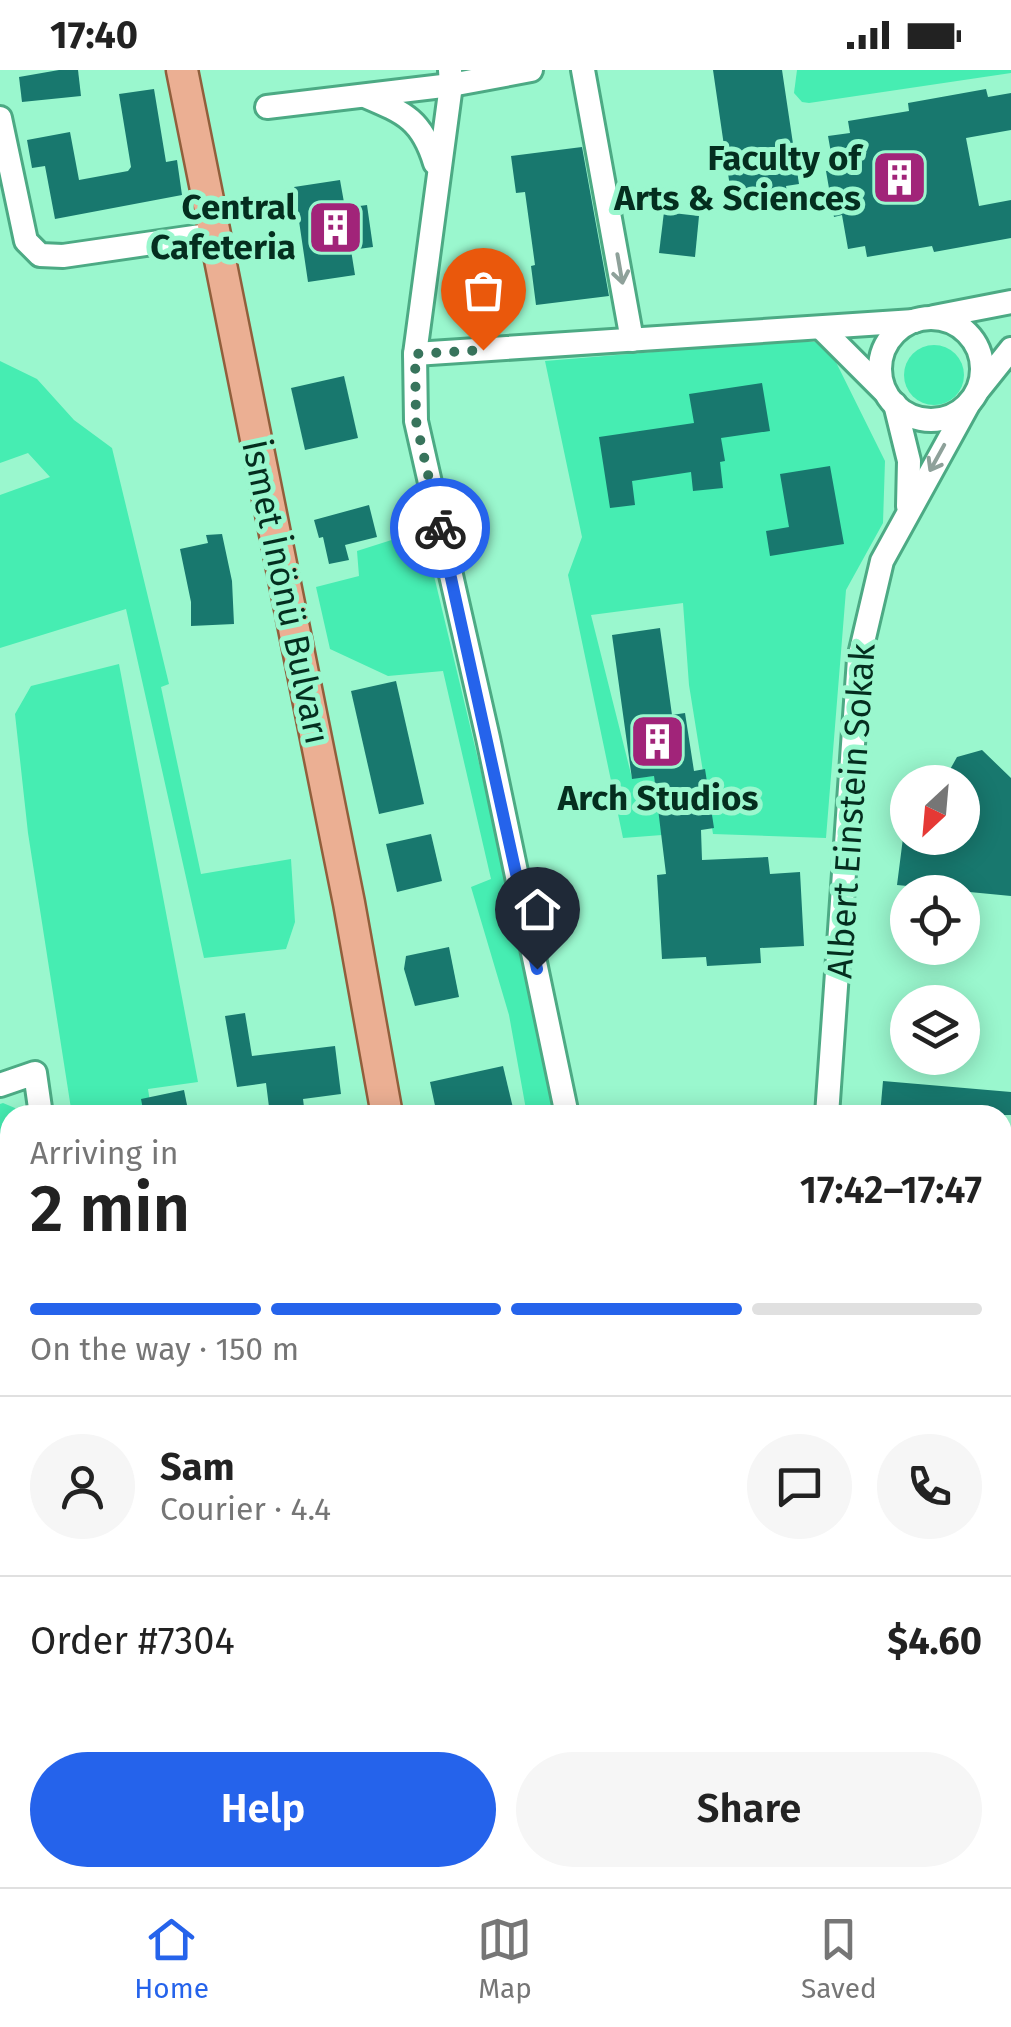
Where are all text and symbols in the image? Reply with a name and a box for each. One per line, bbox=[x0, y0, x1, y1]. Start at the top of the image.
text: 17:40 bbox=[50, 12, 138, 58]
place label: Faculty of Arts & Sciences bbox=[613, 137, 865, 219]
building icon: Faculty of Arts & Sciences bbox=[870, 148, 930, 208]
place label: Central Cafeteria bbox=[150, 186, 297, 268]
building icon: Central Cafeteria bbox=[305, 197, 365, 257]
pin bbox=[441, 248, 526, 351]
one-way arrow bbox=[611, 252, 630, 285]
icon: bag bbox=[456, 263, 511, 318]
street label: İsmet İnönü Bulvarı bbox=[233, 436, 339, 748]
one-way arrow bbox=[927, 443, 947, 473]
courier bbox=[390, 478, 490, 578]
icon: bike bbox=[413, 501, 468, 556]
street label: Albert Einstein Sokak bbox=[818, 642, 884, 980]
building icon: Arch Studios bbox=[628, 712, 688, 772]
north arrow bbox=[890, 765, 980, 855]
map controls bbox=[890, 765, 980, 1075]
place label: Arch Studios bbox=[557, 777, 758, 819]
pin bbox=[495, 867, 580, 970]
button: locate bbox=[890, 875, 980, 965]
icon: home bbox=[510, 882, 565, 937]
button: layers bbox=[890, 985, 980, 1075]
text: Arriving in bbox=[30, 1134, 178, 1172]
text: 17:42–17:47 bbox=[800, 1167, 982, 1213]
text: 2 min bbox=[30, 1170, 190, 1248]
text: On the way · 150 m bbox=[30, 1330, 299, 1368]
button: person bbox=[30, 1434, 135, 1539]
button: chat bbox=[747, 1434, 852, 1539]
button: phone bbox=[877, 1434, 982, 1539]
text: Sam bbox=[160, 1444, 235, 1490]
text: Courier · 4.4 bbox=[160, 1490, 331, 1528]
text: Order #7304 bbox=[30, 1618, 235, 1664]
text: $4.60 bbox=[887, 1618, 982, 1664]
button: Help bbox=[30, 1752, 496, 1867]
button: Share bbox=[516, 1752, 982, 1867]
tab: Home bbox=[134, 1912, 209, 2005]
tab: Map bbox=[477, 1912, 532, 2005]
tab: Saved bbox=[801, 1912, 877, 2005]

